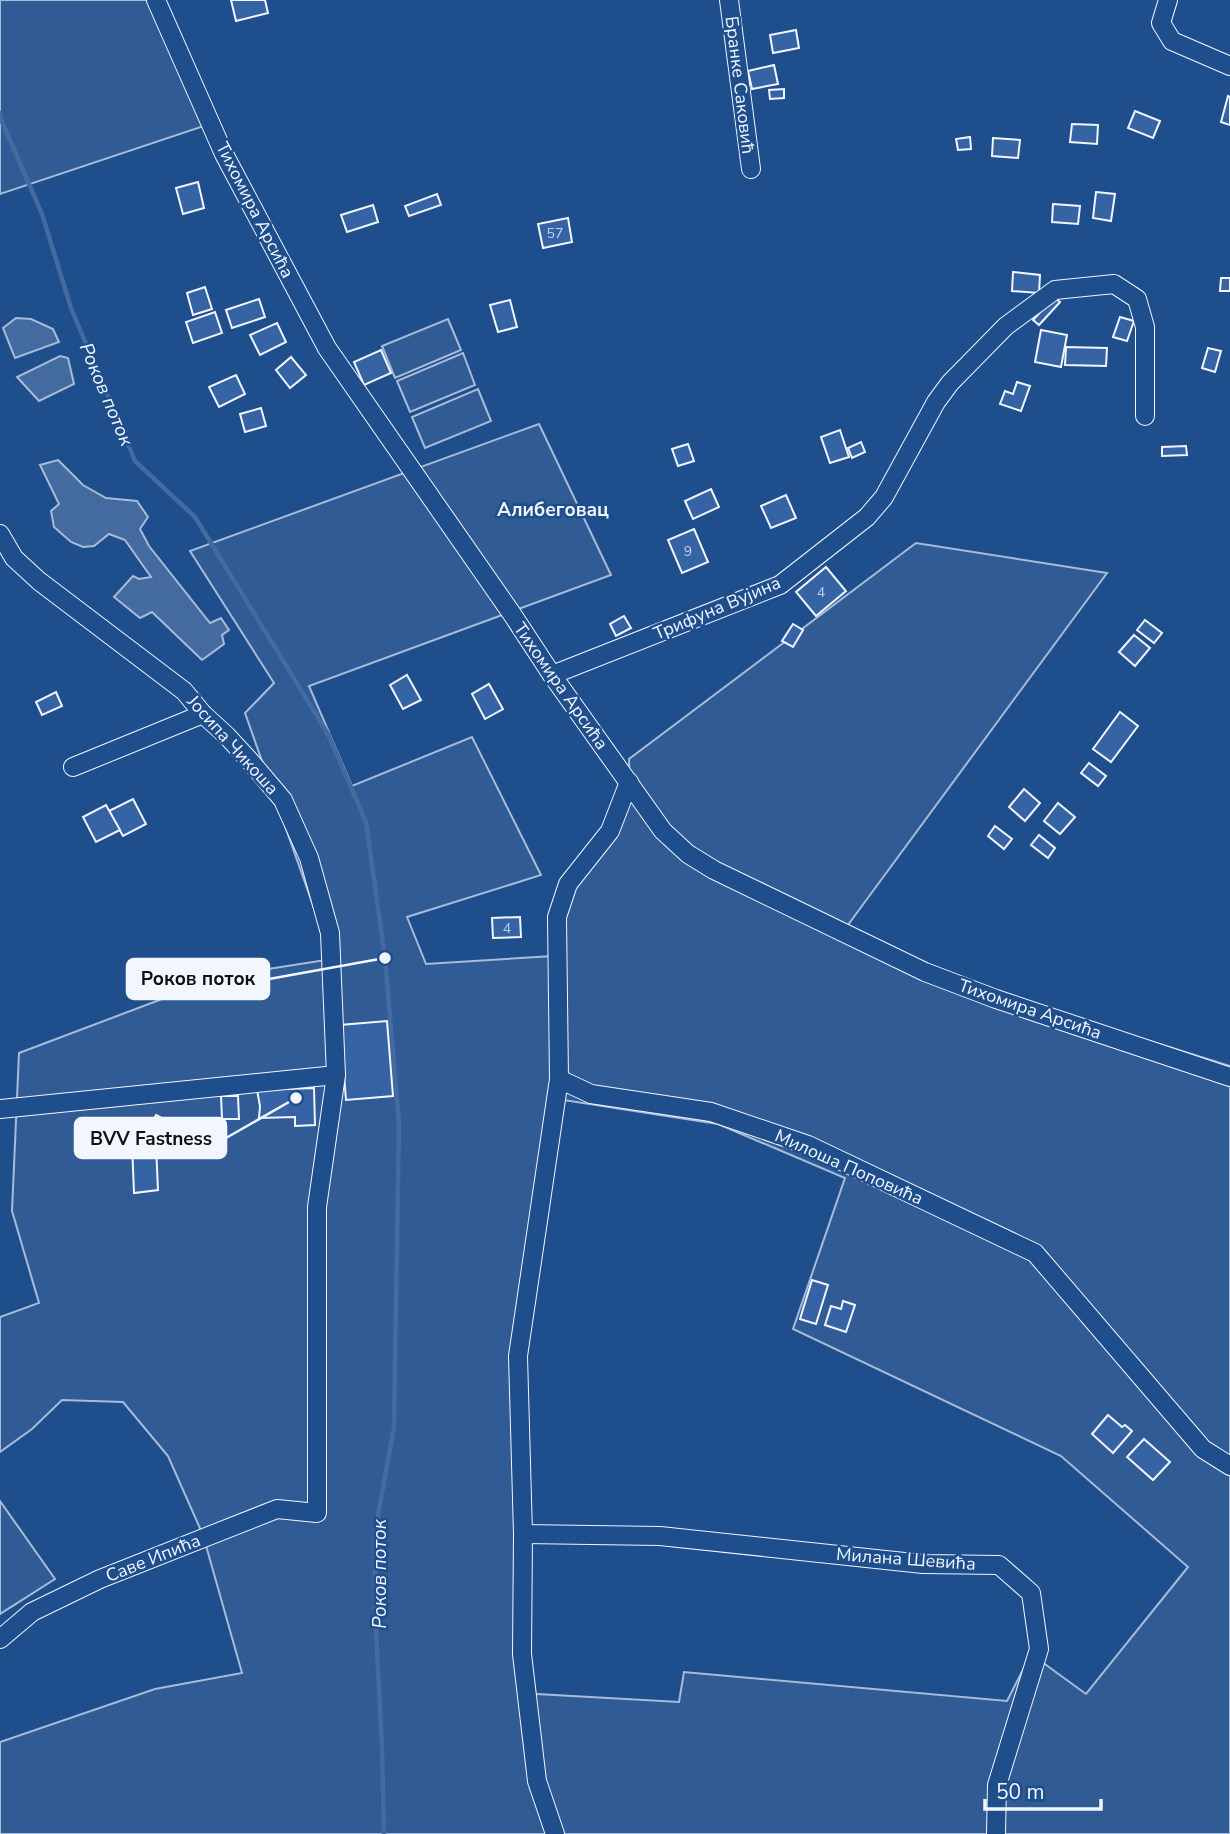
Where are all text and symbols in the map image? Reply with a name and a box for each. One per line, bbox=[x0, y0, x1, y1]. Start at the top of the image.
street label: Бранке Саковић bbox=[720, 15, 760, 155]
street label: Тихомира Арсића bbox=[210, 138, 300, 282]
house number: 57 bbox=[547, 224, 563, 243]
water label: Роков поток bbox=[73, 339, 140, 451]
district label: Алибеговац bbox=[497, 497, 609, 523]
house number: 9 bbox=[684, 542, 692, 561]
street label: Трифуна Вујина bbox=[650, 570, 784, 646]
house number: 4 bbox=[817, 583, 825, 602]
street label: Тихомира Арсића bbox=[508, 618, 614, 754]
street label: Јосипа Чикоша bbox=[181, 689, 284, 800]
house number: 4 bbox=[503, 919, 511, 938]
callout: Роков поток bbox=[127, 959, 269, 999]
text: Роков поток bbox=[141, 966, 256, 992]
street label: Тихомира Арсића bbox=[955, 973, 1105, 1045]
callout: BVV Fastness bbox=[75, 1118, 226, 1158]
street label: Милоша Поповића bbox=[771, 1123, 927, 1211]
text: BVV Fastness bbox=[90, 1126, 212, 1152]
water label: Роков поток bbox=[367, 1518, 393, 1629]
street label: Саве Ипића bbox=[102, 1528, 204, 1588]
street label: Милана Шевића bbox=[835, 1542, 977, 1576]
scale bar bbox=[985, 1768, 1100, 1812]
text: 50 m bbox=[996, 1778, 1045, 1806]

